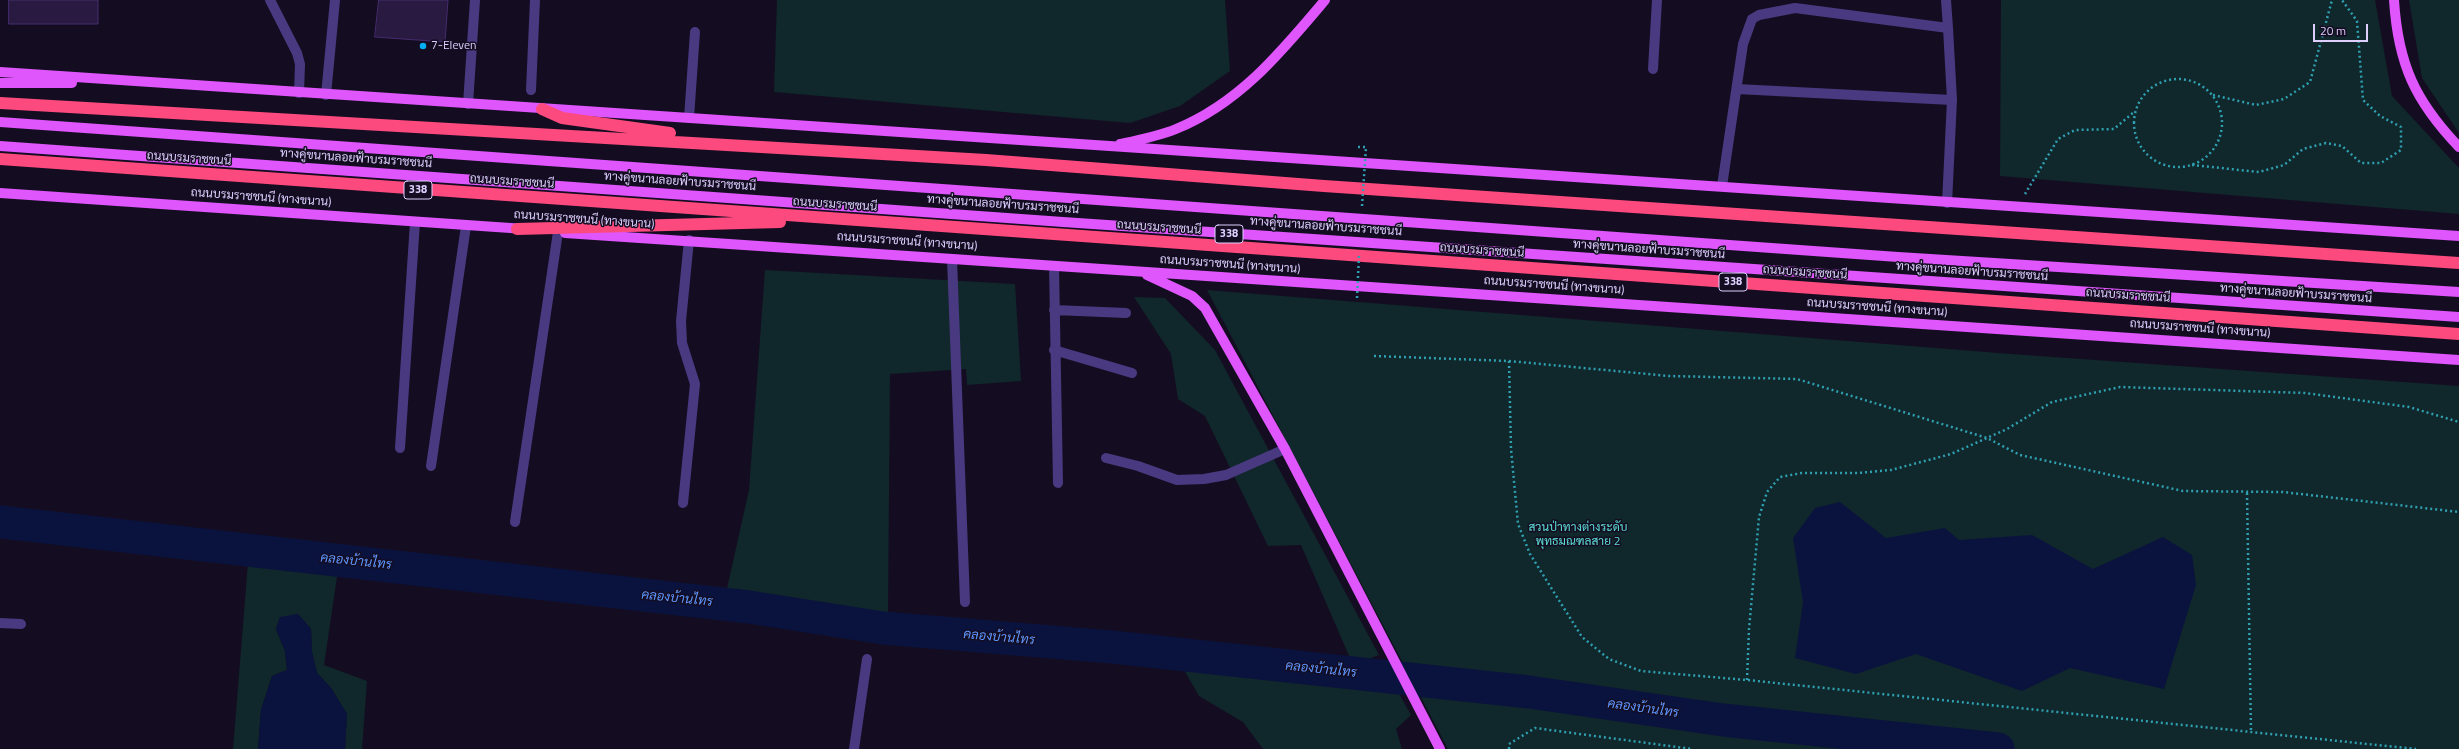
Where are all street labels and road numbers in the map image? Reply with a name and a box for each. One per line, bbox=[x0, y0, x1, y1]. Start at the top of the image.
street label: ทางคู่ขนานลอยฟ้าบรมราชชนนี bbox=[280, 147, 432, 171]
street label: ถนนบรมราชชนนี bbox=[146, 149, 232, 169]
street label: ทางคู่ขนานลอยฟ้าบรมราชชนนี bbox=[604, 170, 756, 194]
street label: ถนนบรมราชชนนี bbox=[469, 172, 555, 192]
road number: 338 bbox=[404, 181, 432, 199]
street label: ถนนบรมราชชนนี (ทางขนาน) bbox=[190, 186, 332, 210]
street label: ทางคู่ขนานลอยฟ้าบรมราชชนนี bbox=[927, 193, 1079, 217]
street label: ถนนบรมราชชนนี bbox=[792, 195, 878, 215]
street label: ถนนบรมราชชนนี (ทางขนาน) bbox=[513, 208, 655, 232]
street label: ทางคู่ขนานลอยฟ้าบรมราชชนนี bbox=[1250, 215, 1402, 239]
street label: ถนนบรมราชชนนี bbox=[1116, 218, 1202, 238]
road number: 338 bbox=[1215, 225, 1243, 243]
street label: ถนนบรมราชชนนี (ทางขนาน) bbox=[836, 230, 978, 254]
street label: ทางคู่ขนานลอยฟ้าบรมราชชนนี bbox=[1573, 238, 1725, 262]
street label: ถนนบรมราชชนนี bbox=[1439, 241, 1525, 261]
street label: ถนนบรมราชชนนี (ทางขนาน) bbox=[1159, 253, 1301, 277]
street label: ทางคู่ขนานลอยฟ้าบรมราชชนนี bbox=[1896, 260, 2048, 284]
street label: ถนนบรมราชชนนี bbox=[1762, 263, 1848, 283]
road number: 338 bbox=[1719, 273, 1747, 291]
street label: ถนนบรมราชชนนี (ทางขนาน) bbox=[1483, 274, 1625, 298]
street label: ทางคู่ขนานลอยฟ้าบรมราชชนนี bbox=[2220, 282, 2372, 306]
street label: ถนนบรมราชชนนี bbox=[2085, 286, 2171, 306]
street label: ถนนบรมราชชนนี (ทางขนาน) bbox=[1806, 296, 1948, 320]
street label: ถนนบรมราชชนนี (ทางขนาน) bbox=[2129, 317, 2271, 341]

